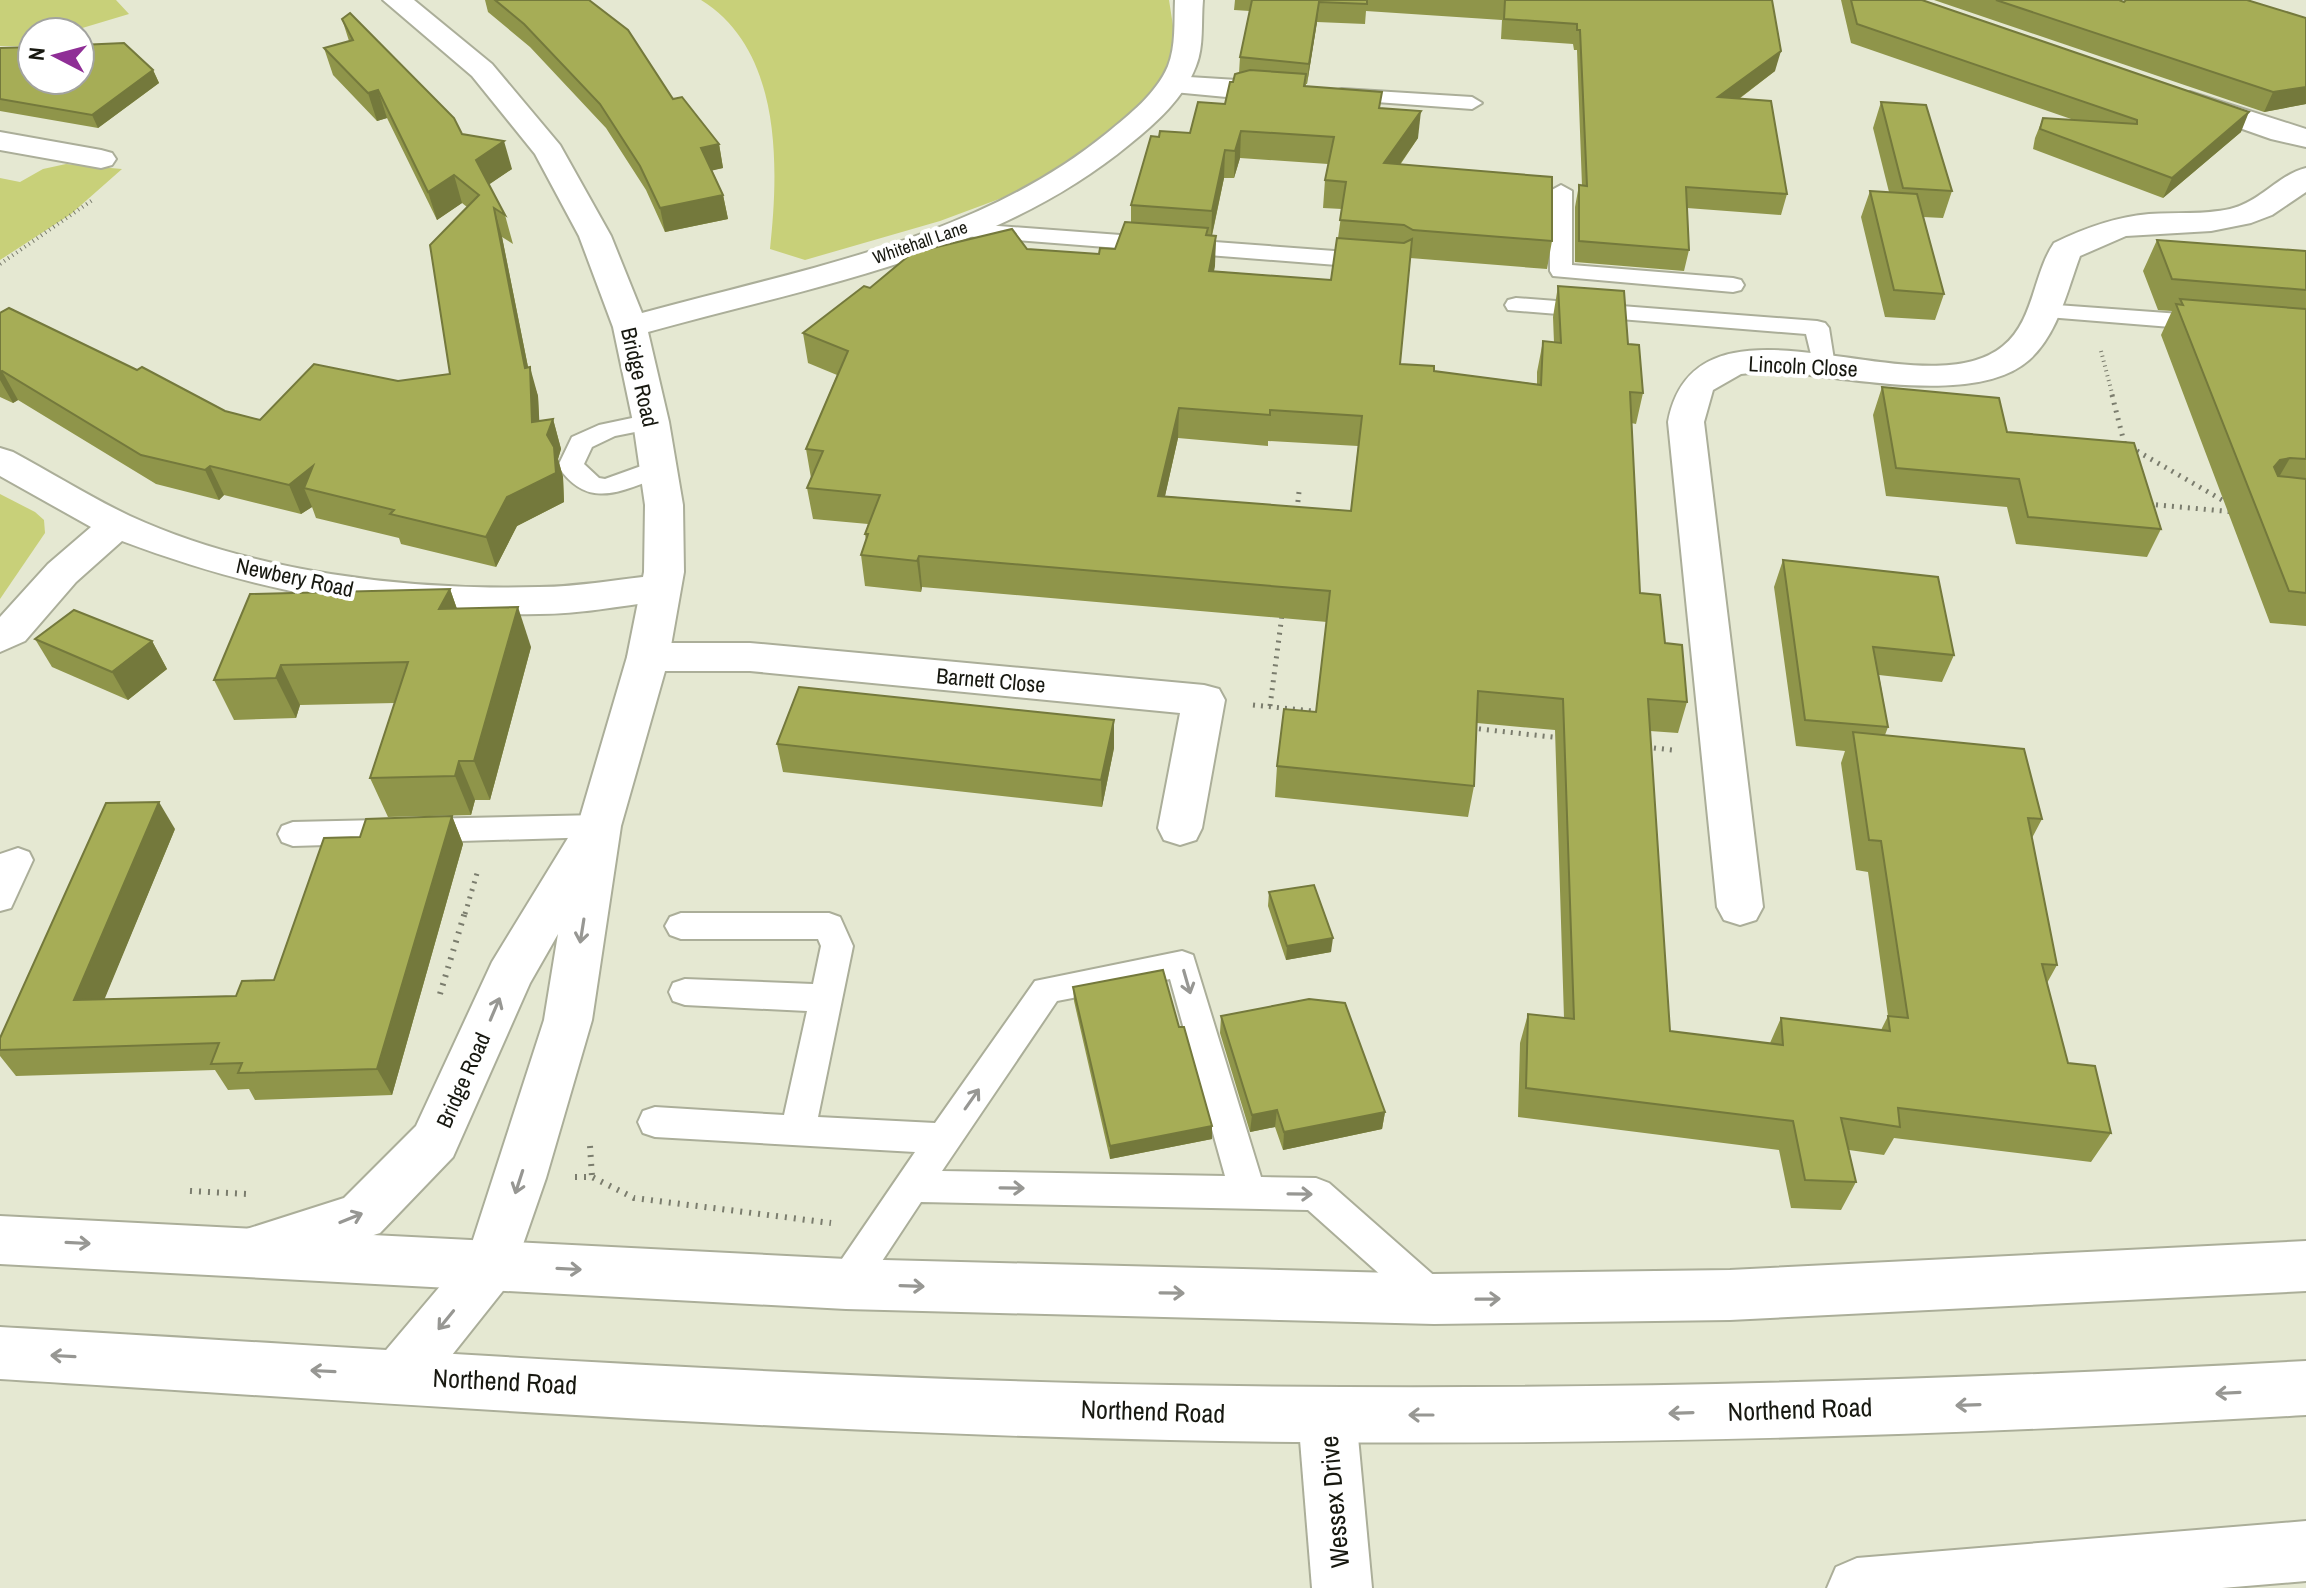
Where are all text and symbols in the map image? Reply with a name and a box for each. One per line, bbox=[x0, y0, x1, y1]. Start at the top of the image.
north arrow bbox=[16, 16, 96, 96]
text: N bbox=[21, 46, 52, 62]
street label: Whitehall Lane bbox=[869, 214, 971, 270]
street label: Bridge Road bbox=[614, 324, 666, 430]
street label: Lincoln Close bbox=[1748, 348, 1858, 384]
street label: Newbery Road bbox=[234, 550, 356, 604]
street label: Barnett Close bbox=[935, 660, 1047, 700]
one-way arrow bbox=[574, 918, 589, 943]
one-way arrow bbox=[1180, 969, 1195, 995]
one-way arrow bbox=[488, 997, 503, 1021]
street label: Bridge Road bbox=[429, 1028, 497, 1132]
one-way arrow bbox=[964, 1088, 980, 1110]
one-way arrow bbox=[510, 1170, 525, 1195]
one-way arrow bbox=[998, 1180, 1025, 1196]
one-way arrow bbox=[1286, 1186, 1313, 1201]
one-way arrow bbox=[338, 1209, 363, 1224]
one-way arrow bbox=[64, 1236, 91, 1251]
one-way arrow bbox=[555, 1262, 582, 1277]
one-way arrow bbox=[898, 1278, 925, 1293]
one-way arrow bbox=[1158, 1285, 1185, 1301]
one-way arrow bbox=[1474, 1291, 1501, 1307]
one-way arrow bbox=[437, 1309, 455, 1330]
one-way arrow bbox=[50, 1349, 77, 1364]
street label: Northend Road bbox=[432, 1360, 578, 1402]
one-way arrow bbox=[310, 1364, 337, 1379]
one-way arrow bbox=[2215, 1386, 2242, 1401]
street label: Northend Road bbox=[1727, 1389, 1873, 1429]
street label: Northend Road bbox=[1080, 1391, 1226, 1431]
one-way arrow bbox=[1955, 1397, 1982, 1412]
one-way arrow bbox=[1668, 1405, 1695, 1420]
one-way arrow bbox=[1408, 1407, 1435, 1423]
street label: Wessex Drive bbox=[1311, 1435, 1357, 1569]

